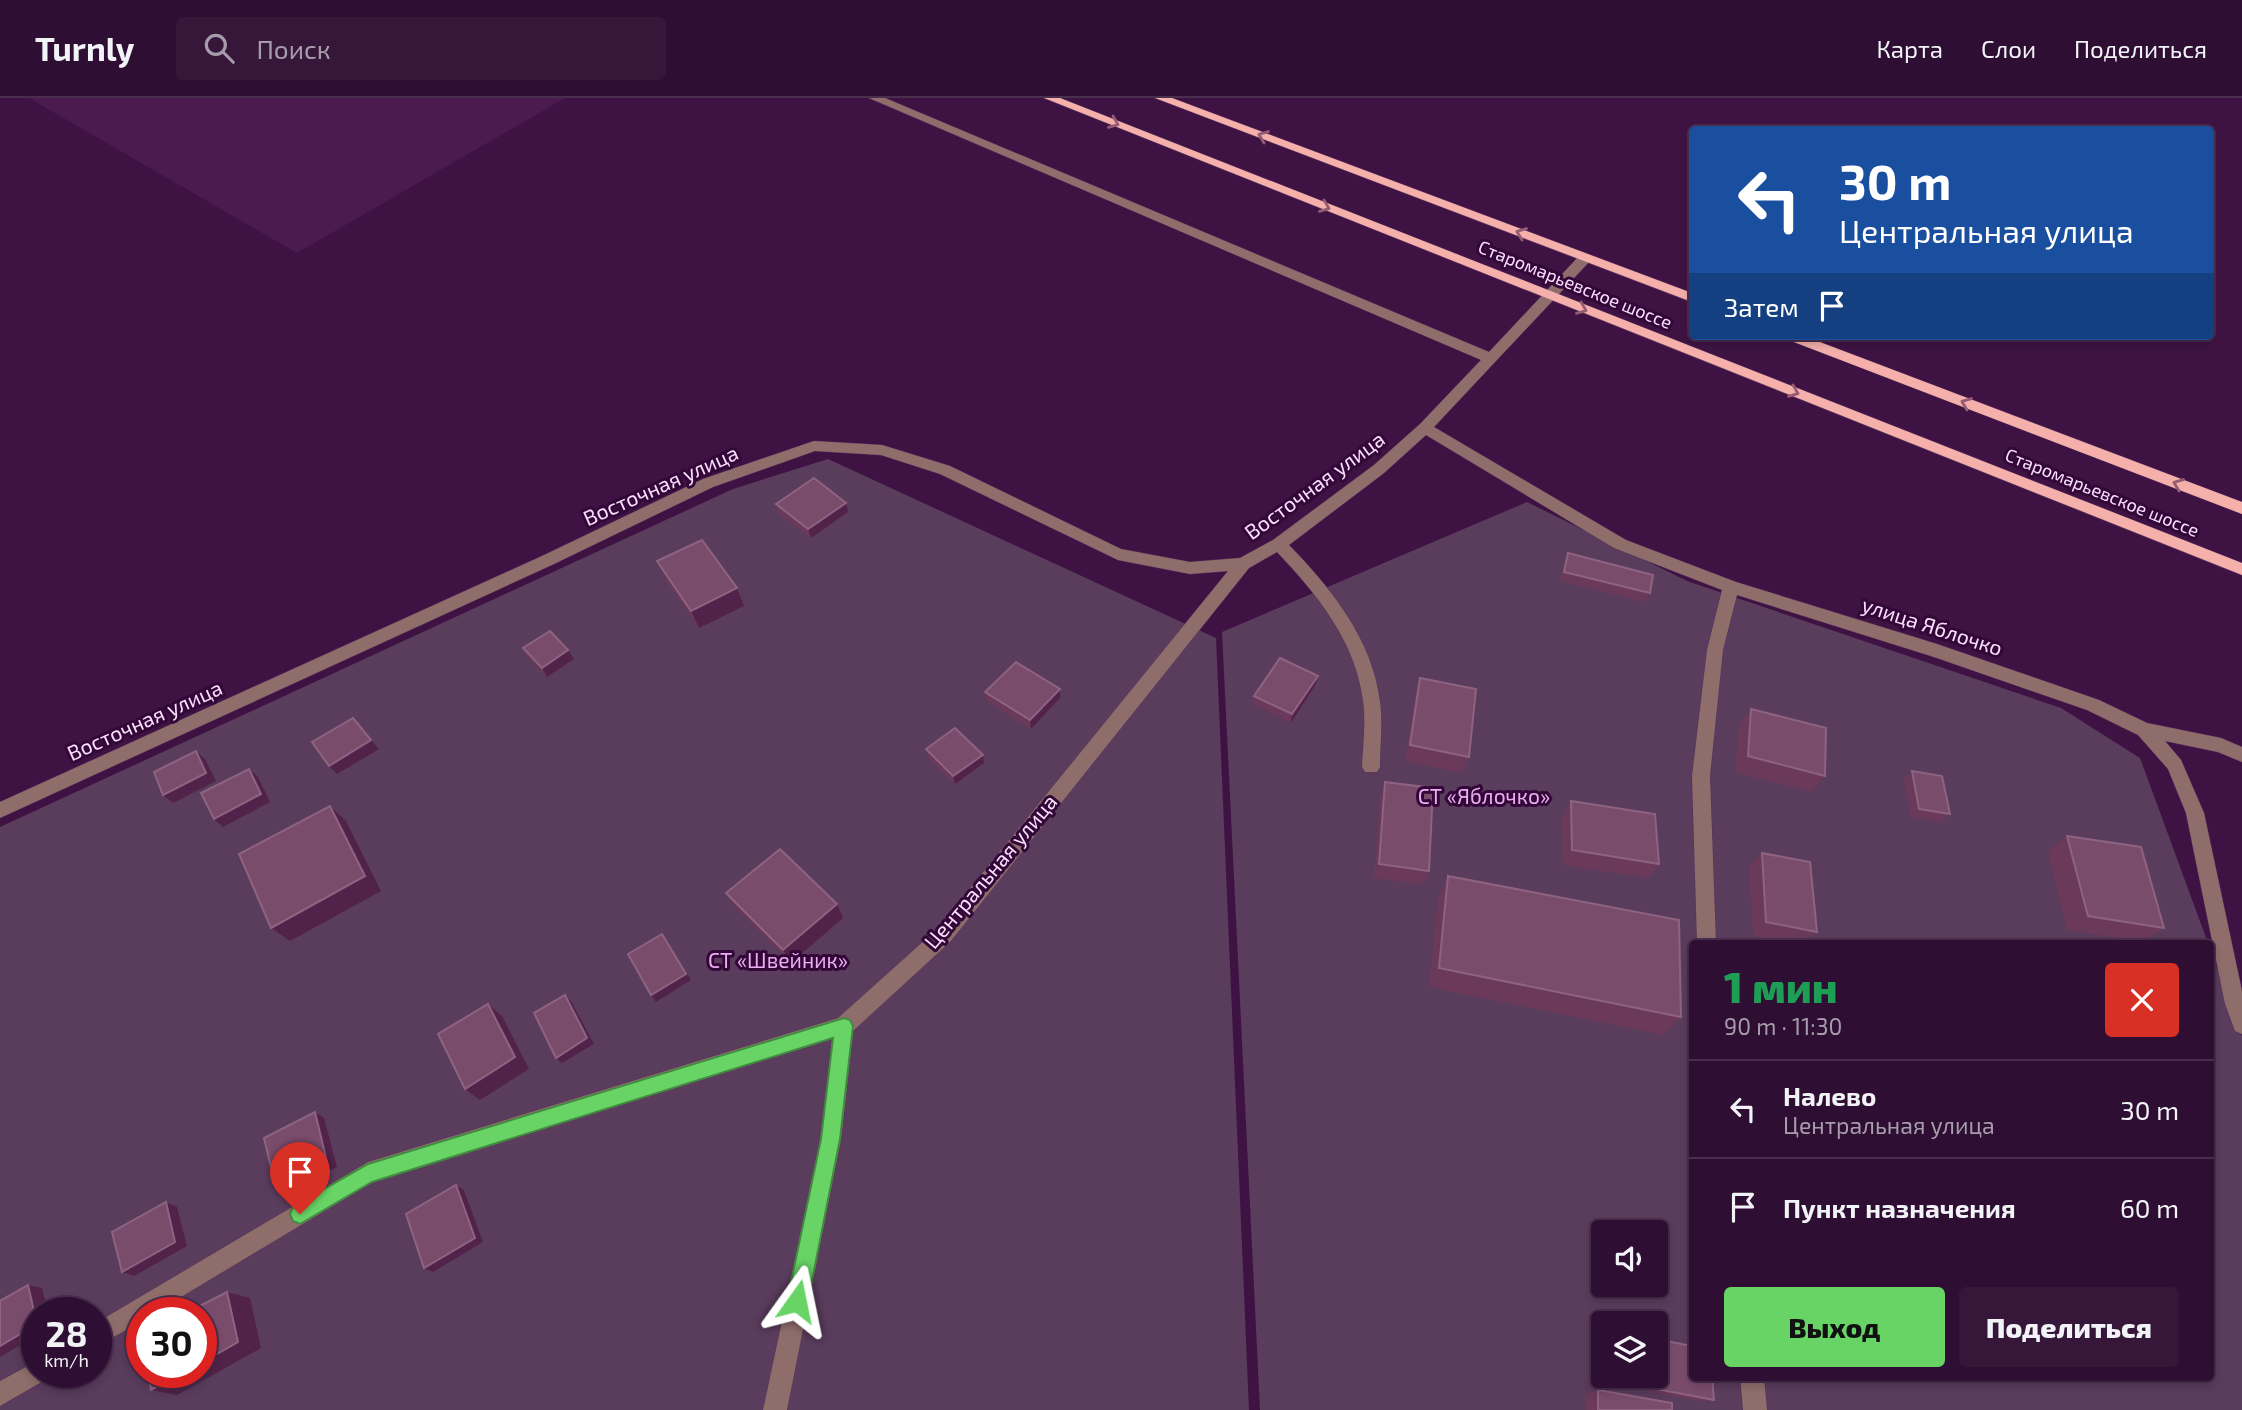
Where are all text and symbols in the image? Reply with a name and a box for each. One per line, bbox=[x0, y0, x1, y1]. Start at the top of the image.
search box bbox=[176, 17, 666, 80]
text: Turnly bbox=[35, 28, 134, 68]
icon: search bbox=[200, 29, 238, 67]
text: Поиск bbox=[256, 33, 331, 64]
text: Карта bbox=[1876, 34, 1943, 63]
text: Слои bbox=[1981, 34, 2036, 63]
text: Поделиться bbox=[2074, 34, 2207, 63]
one-way arrow bbox=[1107, 115, 1119, 129]
one-way arrow bbox=[1257, 130, 1269, 144]
text: 30 m bbox=[1839, 151, 1951, 210]
icon: left bbox=[1724, 154, 1815, 245]
one-way arrow bbox=[1318, 198, 1330, 212]
text: Центральная улица bbox=[1839, 211, 2134, 249]
one-way arrow bbox=[1516, 228, 1528, 242]
street label: Старомарьевское шоссе bbox=[1475, 235, 1675, 333]
icon: arrive bbox=[1813, 287, 1851, 325]
text: Затем bbox=[1724, 291, 1799, 322]
one-way arrow bbox=[1576, 300, 1588, 314]
one-way arrow bbox=[1787, 384, 1799, 398]
one-way arrow bbox=[1960, 397, 1972, 411]
street label: Восточная улица bbox=[1239, 426, 1390, 545]
street label: Восточная улица bbox=[579, 439, 742, 531]
street label: Старомарьевское шоссе bbox=[2002, 443, 2202, 541]
one-way arrow bbox=[2173, 478, 2185, 492]
street label: улица Яблочко bbox=[1859, 591, 2006, 661]
street label: Восточная улица bbox=[63, 674, 226, 766]
park label: СТ «Яблочко» bbox=[1418, 783, 1550, 808]
street label: Центральная улица bbox=[918, 789, 1062, 954]
park label: СТ «Швейник» bbox=[708, 947, 848, 972]
text: 1 мин bbox=[1724, 961, 1838, 1011]
button: close bbox=[2105, 963, 2179, 1037]
text: 90 m · 11:30 bbox=[1724, 1012, 1842, 1040]
text: Налево bbox=[1783, 1080, 1876, 1111]
icon: left bbox=[1724, 1090, 1762, 1128]
text: 30 m bbox=[2120, 1094, 2179, 1125]
text: Центральная улица bbox=[1783, 1111, 1995, 1139]
pin bbox=[270, 1142, 330, 1214]
icon: arrive bbox=[281, 1153, 319, 1191]
icon: arrive bbox=[1724, 1188, 1762, 1226]
text: Пункт назначения bbox=[1783, 1192, 2016, 1223]
text: 60 m bbox=[2120, 1192, 2179, 1223]
map controls bbox=[1591, 1220, 1668, 1388]
button: sound bbox=[1591, 1220, 1668, 1297]
position arrow bbox=[760, 1264, 834, 1338]
button: Выход bbox=[1724, 1287, 1945, 1367]
button: Поделиться bbox=[1959, 1287, 2179, 1367]
speed limit sign: 30 bbox=[126, 1297, 217, 1388]
button: layers bbox=[1591, 1311, 1668, 1388]
text: 28 bbox=[45, 1312, 88, 1354]
text: km/h bbox=[44, 1349, 89, 1371]

